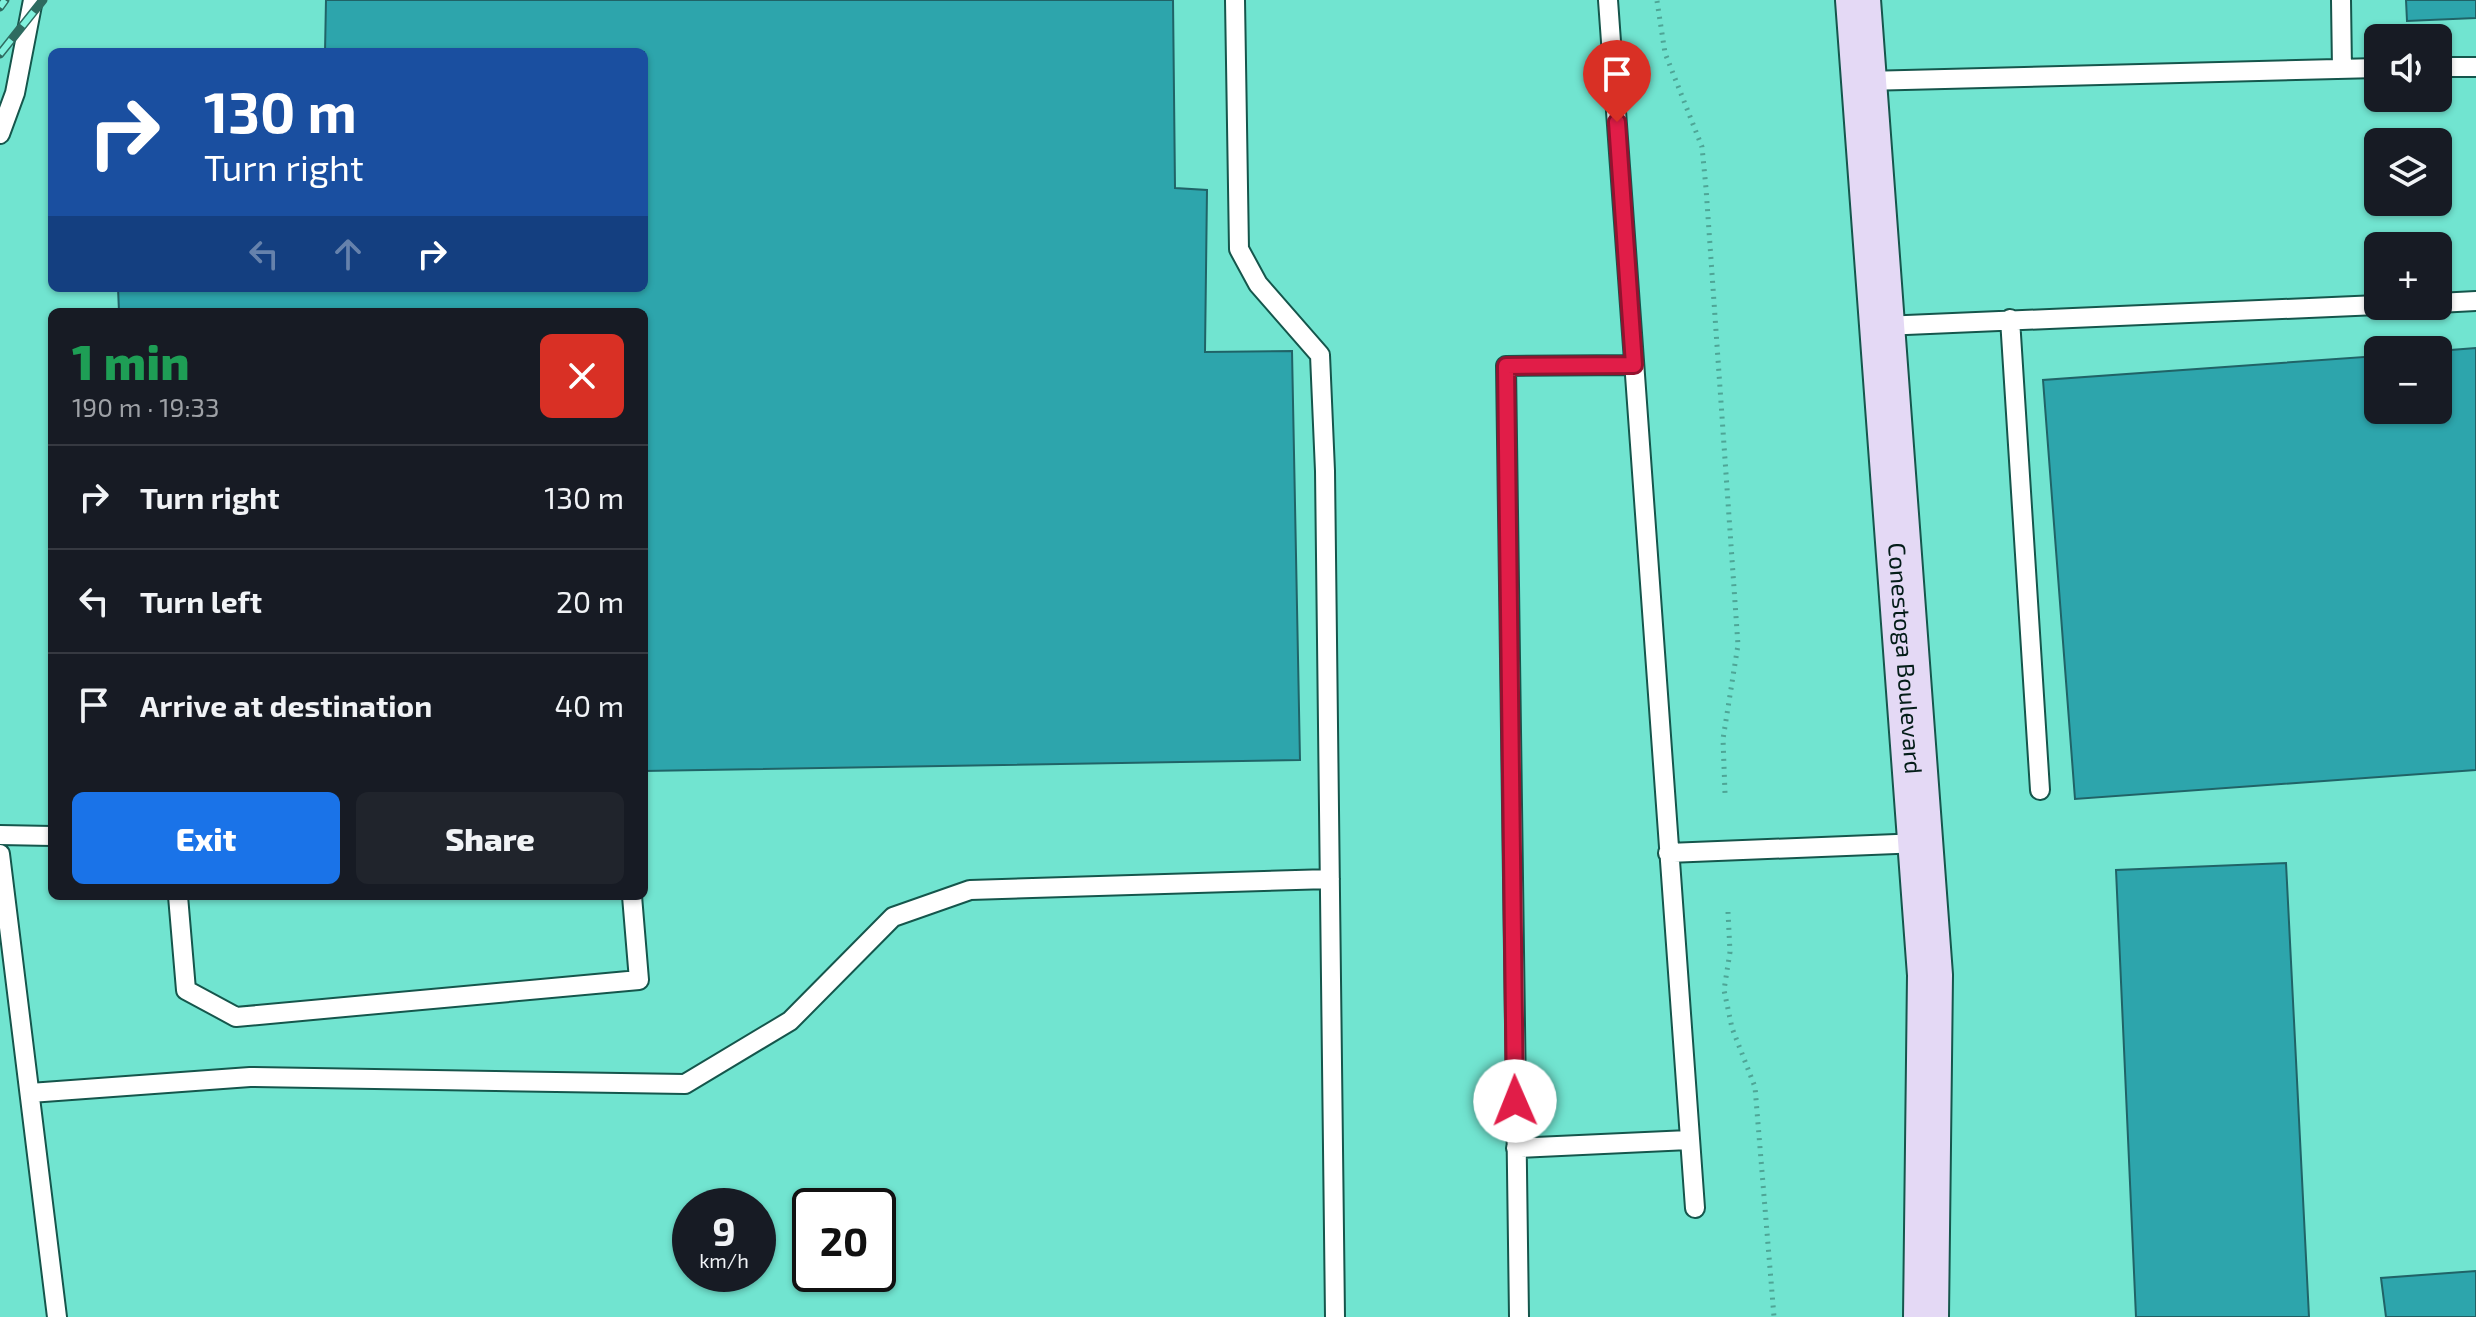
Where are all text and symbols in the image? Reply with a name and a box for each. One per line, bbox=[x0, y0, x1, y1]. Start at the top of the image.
map controls bbox=[2364, 24, 2452, 424]
button: sound bbox=[2364, 24, 2452, 112]
pin bbox=[1583, 40, 1651, 122]
icon: arrive bbox=[1595, 52, 1639, 96]
text: 130 m bbox=[204, 77, 357, 144]
icon: right bbox=[72, 80, 176, 184]
button: layers bbox=[2364, 128, 2452, 216]
text: Turn right bbox=[204, 145, 364, 188]
icon: left bbox=[242, 232, 286, 276]
icon: ahead bbox=[326, 232, 370, 276]
icon: right bbox=[410, 232, 454, 276]
button: + bbox=[2364, 232, 2452, 320]
text: 1 min bbox=[72, 332, 190, 390]
button: close bbox=[540, 334, 624, 418]
button: − bbox=[2364, 336, 2452, 424]
text: 190 m · 19:33 bbox=[72, 391, 219, 422]
icon: right bbox=[72, 475, 116, 519]
text: Turn right bbox=[140, 479, 280, 515]
text: 130 m bbox=[544, 479, 624, 515]
street label: Conestoga Boulevard bbox=[1884, 541, 1930, 775]
icon: left bbox=[72, 579, 116, 623]
text: Turn left bbox=[140, 583, 262, 619]
text: 20 m bbox=[556, 583, 624, 619]
icon: arrive bbox=[72, 683, 116, 727]
text: Arrive at destination bbox=[140, 687, 432, 723]
text: 40 m bbox=[554, 687, 624, 723]
button: Exit bbox=[72, 792, 340, 884]
button: Share bbox=[356, 792, 624, 884]
position arrow bbox=[1473, 1059, 1557, 1143]
speed limit sign: 20 bbox=[792, 1188, 896, 1292]
text: 9 bbox=[712, 1206, 736, 1254]
text: km/h bbox=[699, 1248, 749, 1272]

